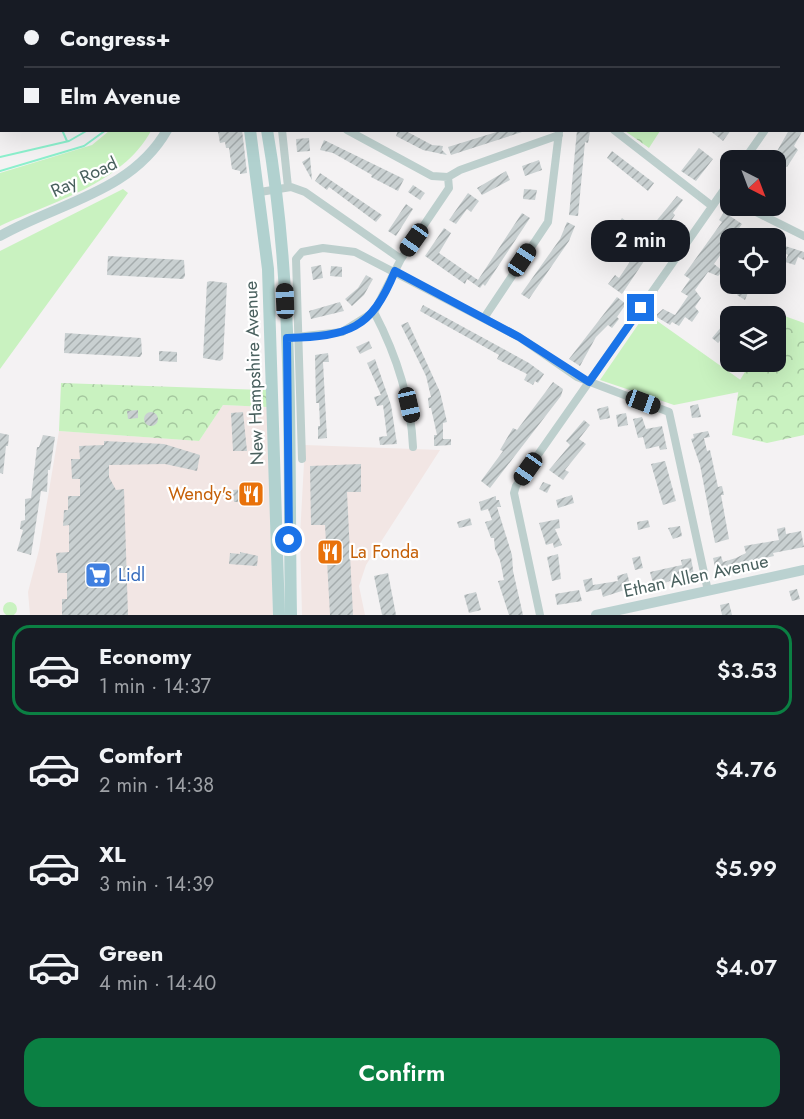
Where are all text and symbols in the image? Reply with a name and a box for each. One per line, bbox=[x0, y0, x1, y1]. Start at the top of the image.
text: Congress+ bbox=[60, 22, 171, 54]
text: Elm Avenue bbox=[60, 80, 181, 112]
street label: Ray Road bbox=[46, 150, 122, 204]
north arrow bbox=[720, 150, 786, 216]
map controls bbox=[720, 150, 786, 372]
car bbox=[396, 220, 432, 260]
callout: 2 min bbox=[592, 221, 690, 263]
text: 2 min bbox=[615, 226, 666, 255]
button: locate bbox=[720, 228, 786, 294]
car bbox=[504, 240, 540, 280]
street label: New Hampshire Avenue bbox=[238, 280, 270, 466]
car bbox=[275, 283, 295, 319]
route end bbox=[627, 294, 654, 321]
button: layers bbox=[720, 306, 786, 372]
car bbox=[396, 385, 422, 425]
car bbox=[623, 387, 663, 417]
car bbox=[510, 449, 546, 489]
restaurant icon: Wendy's bbox=[236, 479, 266, 509]
place label: Wendy's bbox=[168, 481, 232, 507]
route start bbox=[275, 526, 302, 553]
restaurant icon: La Fonda bbox=[315, 537, 345, 567]
place label: La Fonda bbox=[350, 539, 419, 565]
street label: Ethan Allen Avenue bbox=[621, 548, 771, 604]
supermarket icon: Lidl bbox=[83, 560, 113, 590]
place label: Lidl bbox=[118, 562, 145, 588]
text: Economy bbox=[99, 640, 191, 672]
icon: car bbox=[27, 643, 81, 697]
text: $3.53 bbox=[717, 654, 777, 686]
text: 1 min · 14:37 bbox=[99, 672, 211, 701]
text: Comfort bbox=[99, 739, 182, 771]
icon: car bbox=[27, 742, 81, 796]
text: $4.76 bbox=[715, 753, 777, 785]
text: 2 min · 14:38 bbox=[99, 771, 214, 800]
text: XL bbox=[99, 838, 126, 870]
icon: car bbox=[27, 841, 81, 895]
text: $5.99 bbox=[715, 852, 777, 884]
text: 3 min · 14:39 bbox=[99, 870, 214, 899]
text: Green bbox=[99, 937, 163, 969]
icon: car bbox=[27, 940, 81, 994]
text: $4.07 bbox=[715, 951, 777, 983]
text: 4 min · 14:40 bbox=[99, 969, 216, 998]
button: Confirm bbox=[24, 1038, 780, 1107]

